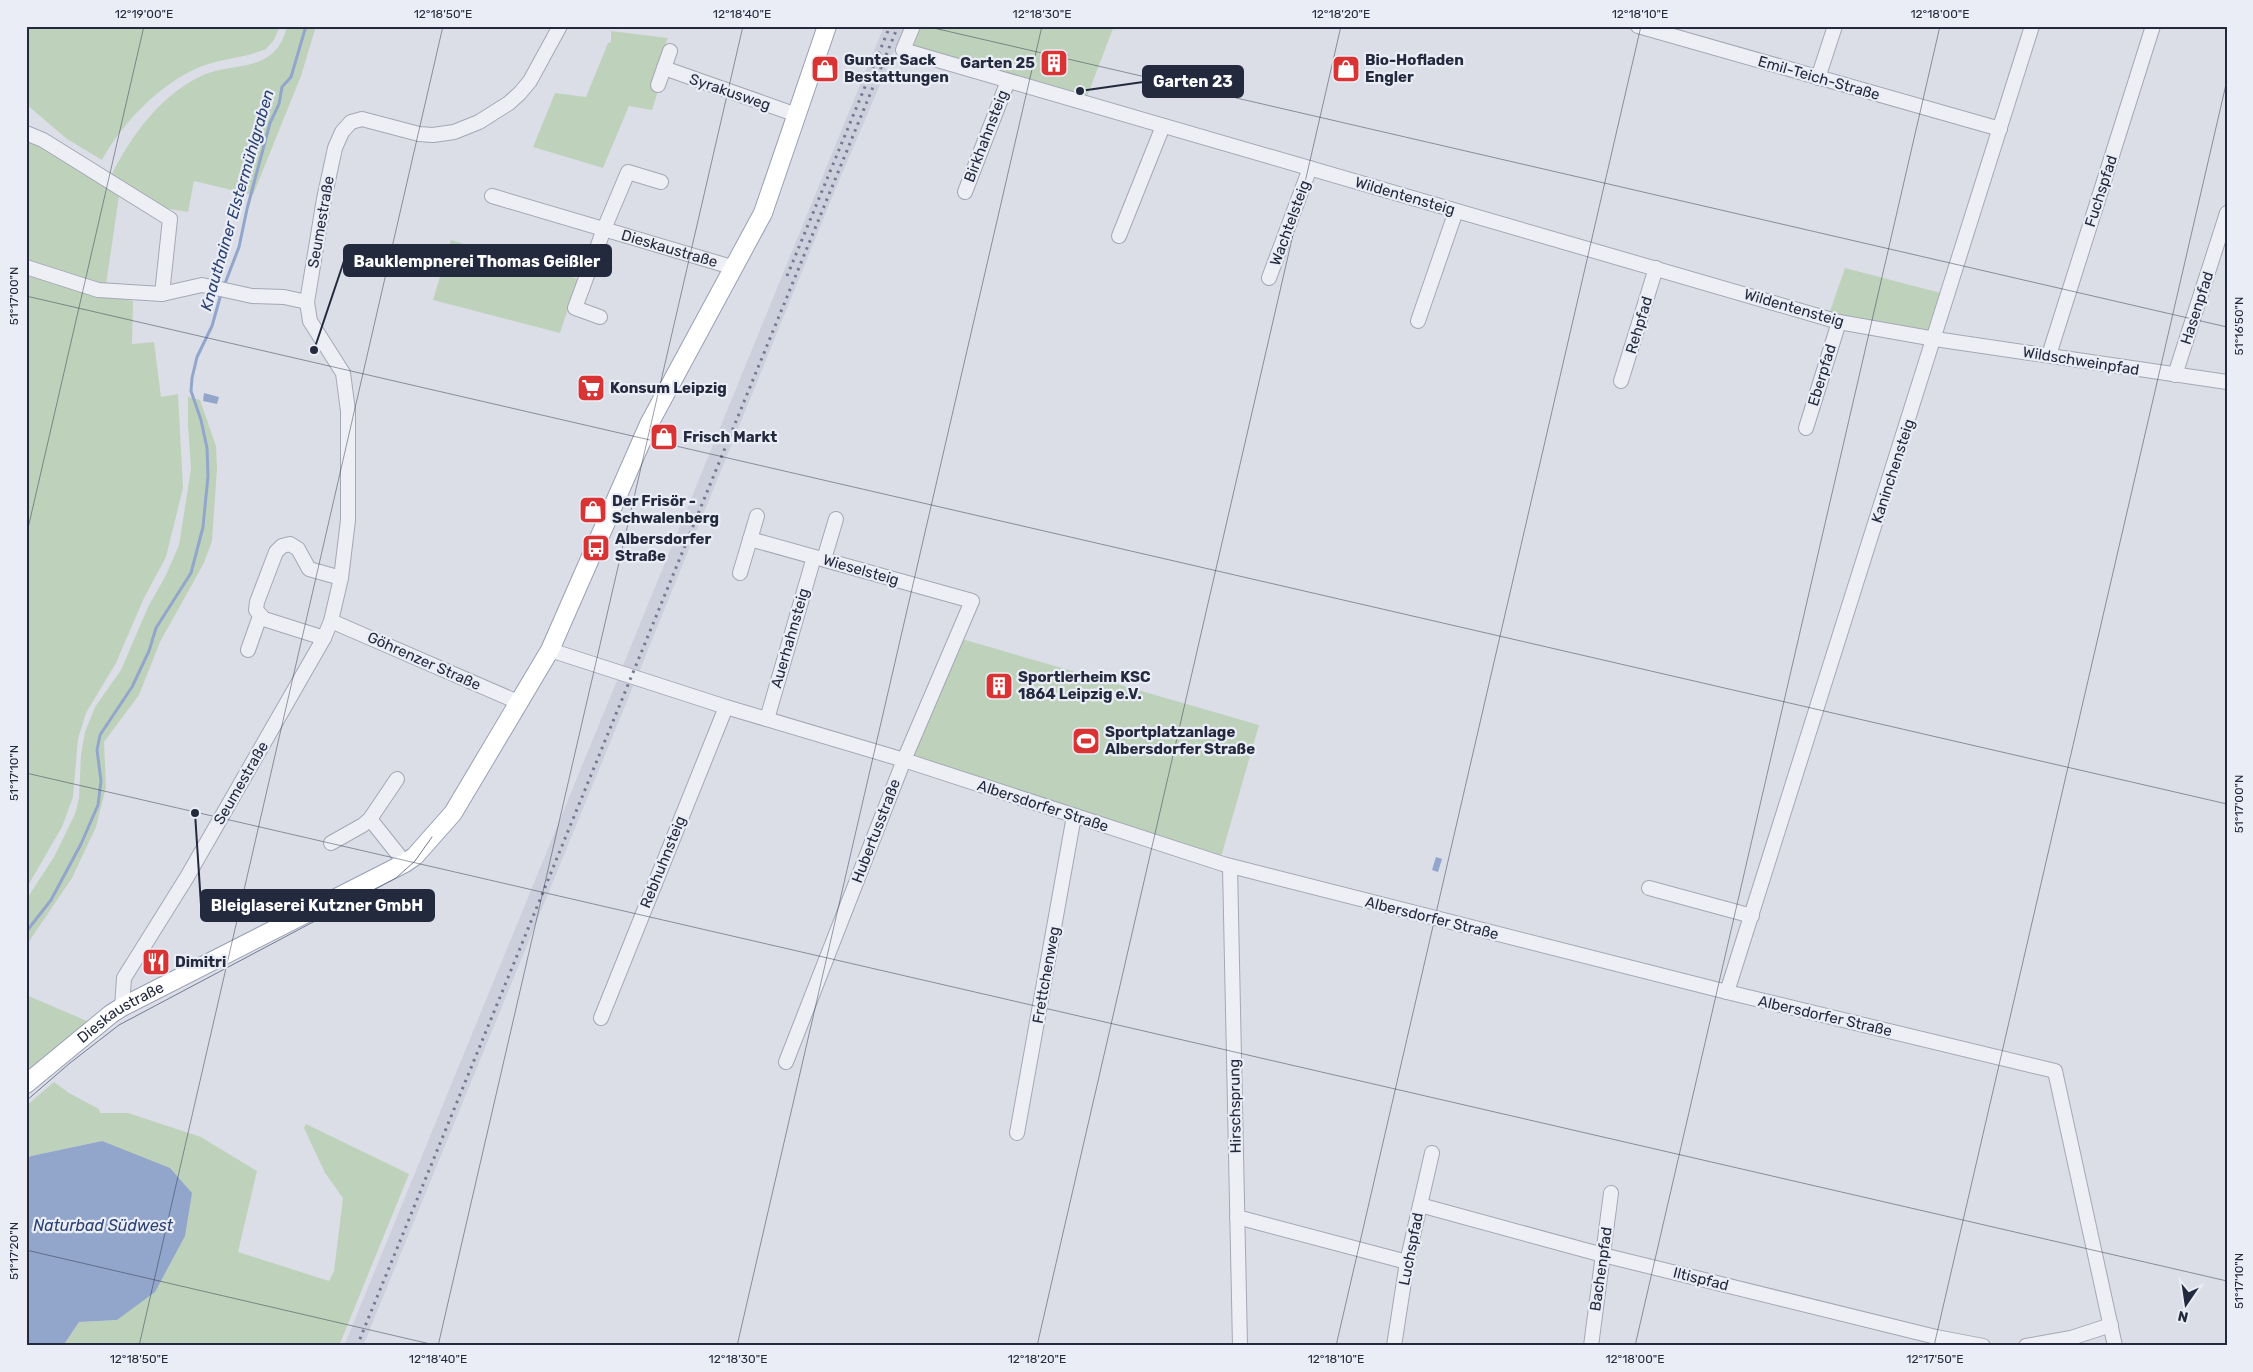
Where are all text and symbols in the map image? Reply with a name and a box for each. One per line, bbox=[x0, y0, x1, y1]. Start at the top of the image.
text: 12°19'00"E bbox=[115, 7, 173, 21]
text: 12°18'50"E bbox=[414, 7, 472, 21]
text: 12°18'40"E bbox=[713, 7, 771, 21]
text: 12°18'30"E bbox=[1013, 7, 1071, 21]
text: 12°18'20"E bbox=[1312, 7, 1370, 21]
text: 12°18'10"E bbox=[1612, 7, 1668, 21]
text: 12°18'00"E bbox=[1910, 7, 1970, 21]
building icon: Garten 25 bbox=[1039, 48, 1069, 78]
place label: Gunter Sack Bestattungen bbox=[844, 51, 949, 86]
place label: Bio-Hofladen Engler bbox=[1365, 51, 1464, 86]
street label: Emil-Teich-Straße bbox=[1756, 52, 1882, 104]
shop icon: Gunter Sack Bestattungen bbox=[810, 54, 840, 84]
place label: Garten 25 bbox=[960, 54, 1035, 72]
shop icon: Bio-Hofladen Engler bbox=[1331, 54, 1361, 84]
callout: Garten 23 bbox=[1143, 66, 1243, 97]
street label: Syrakusweg bbox=[687, 70, 773, 114]
text: Garten 23 bbox=[1153, 72, 1233, 91]
water label: Knauthainer Elstermühlgraben bbox=[196, 87, 278, 313]
street label: Birkhahnsteig bbox=[960, 87, 1012, 185]
street label: Fuchspfad bbox=[2081, 153, 2121, 229]
street label: Wildentensteig bbox=[1353, 173, 1457, 219]
street label: Seumestraße bbox=[304, 175, 338, 269]
street label: Wachtelsteig bbox=[1266, 178, 1314, 268]
street label: Dieskaustraße bbox=[619, 226, 720, 271]
callout: Bauklempnerei Thomas Geißler bbox=[344, 245, 611, 276]
text: Bauklempnerei Thomas Geißler bbox=[354, 252, 601, 271]
text: 51°17'00"N bbox=[7, 267, 21, 325]
street label: Hasenpfad bbox=[2177, 269, 2217, 347]
street label: Wildentensteig bbox=[1742, 285, 1846, 331]
street label: Rehpfad bbox=[1622, 294, 1656, 356]
text: 51°16'50"N bbox=[2232, 297, 2246, 355]
street label: Eberpfad bbox=[1804, 342, 1840, 408]
street label: Wildschweinpfad bbox=[2021, 343, 2141, 379]
supermarket icon: Konsum Leipzig bbox=[576, 373, 606, 403]
place label: Konsum Leipzig bbox=[610, 379, 727, 397]
street label: Kaninchensteig bbox=[1868, 417, 1918, 525]
shop icon: Frisch Markt bbox=[649, 422, 679, 452]
place label: Frisch Markt bbox=[683, 428, 777, 446]
place label: Der Frisör - Schwalenberg bbox=[612, 492, 719, 527]
shop icon: Der Frisör - Schwalenberg bbox=[578, 495, 608, 525]
place label: Albersdorfer Straße bbox=[615, 530, 711, 565]
bus stop icon: Albersdorfer Straße bbox=[581, 533, 611, 563]
street label: Wieselsteig bbox=[821, 551, 901, 589]
street label: Auerhahnsteig bbox=[767, 586, 813, 690]
street label: Göhrenzer Straße bbox=[364, 628, 484, 694]
place label: Sportlerheim KSC 1864 Leipzig e.V. bbox=[1018, 668, 1151, 703]
building icon: Sportlerheim KSC 1864 Leipzig e.V. bbox=[984, 671, 1014, 701]
place label: Sportplatzanlage Albersdorfer Straße bbox=[1105, 723, 1255, 758]
sports icon: Sportplatzanlage Albersdorfer Straße bbox=[1071, 726, 1101, 756]
street label: Seumestraße bbox=[210, 738, 272, 828]
text: 51°17'10"N bbox=[7, 745, 21, 801]
text: 51°17'00"N bbox=[2232, 775, 2246, 833]
street label: Hubertusstraße bbox=[848, 776, 904, 886]
street label: Albersdorfer Straße bbox=[975, 776, 1111, 836]
street label: Rebhuhnsteig bbox=[636, 813, 690, 911]
callout: Bleiglaserei Kutzner GmbH bbox=[201, 890, 434, 921]
street label: Albersdorfer Straße bbox=[1363, 893, 1501, 943]
text: Bleiglaserei Kutzner GmbH bbox=[211, 896, 423, 915]
street label: Frettchenweg bbox=[1029, 925, 1063, 1025]
restaurant icon: Dimitri bbox=[141, 947, 171, 977]
place label: Dimitri bbox=[175, 953, 226, 971]
street label: Dieskaustraße bbox=[74, 978, 167, 1047]
street label: Albersdorfer Straße bbox=[1756, 992, 1894, 1040]
street label: Hirschsprung bbox=[1225, 1059, 1245, 1153]
street label: Luchspfad bbox=[1395, 1211, 1427, 1287]
water label: Naturbad Südwest bbox=[33, 1216, 174, 1235]
text: 51°17'20"N bbox=[7, 1222, 21, 1280]
street label: Bachenpfad bbox=[1586, 1226, 1616, 1312]
text: 51°17'10"N bbox=[2232, 1253, 2246, 1309]
street label: Iltispfad bbox=[1671, 1263, 1731, 1295]
north arrow bbox=[2160, 1280, 2210, 1330]
text: N bbox=[2176, 1307, 2190, 1326]
text: 12°18'50"E bbox=[110, 1352, 168, 1366]
text: 12°18'40"E bbox=[409, 1352, 467, 1366]
text: 12°18'30"E bbox=[709, 1352, 767, 1366]
text: 12°18'20"E bbox=[1008, 1352, 1066, 1366]
text: 12°18'10"E bbox=[1308, 1352, 1364, 1366]
text: 12°18'00"E bbox=[1605, 1352, 1665, 1366]
text: 12°17'50"E bbox=[1906, 1352, 1964, 1366]

